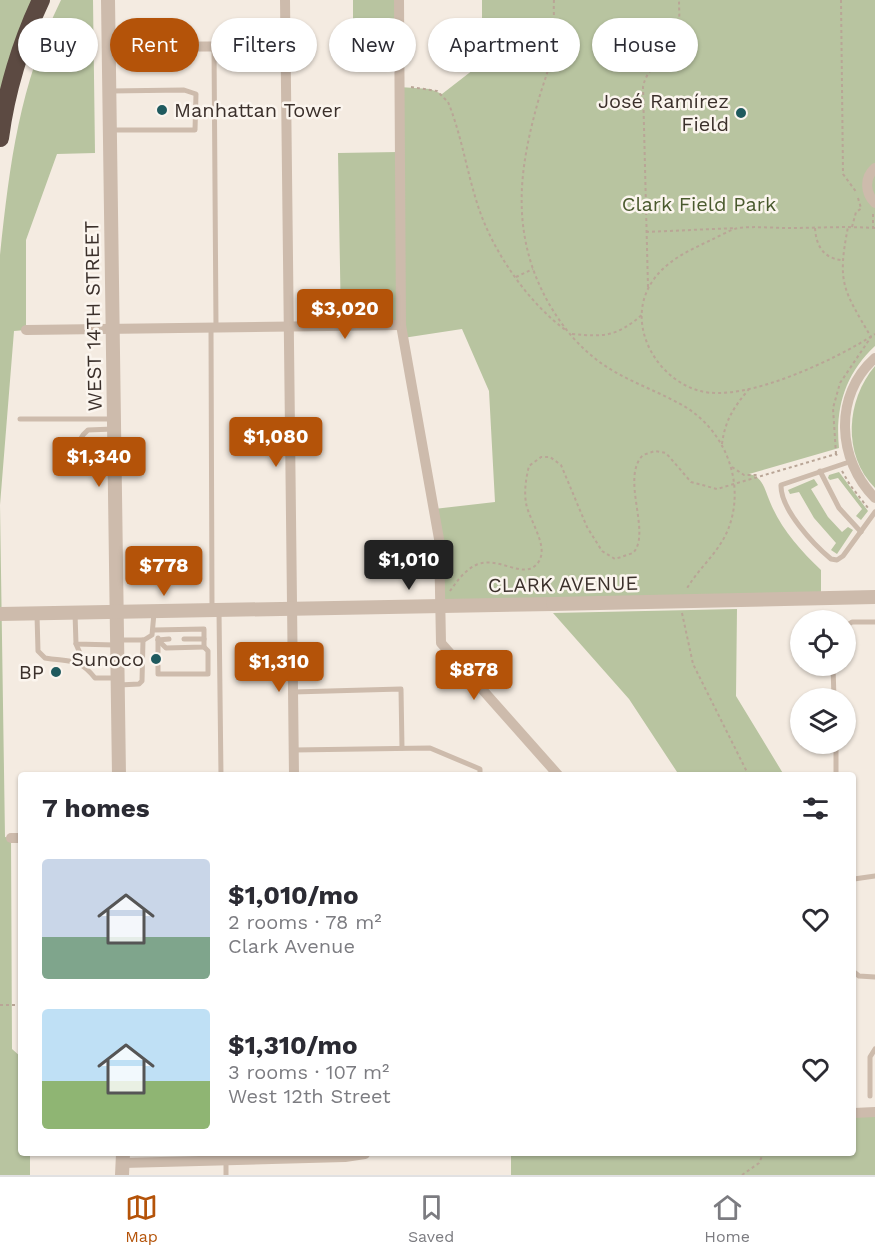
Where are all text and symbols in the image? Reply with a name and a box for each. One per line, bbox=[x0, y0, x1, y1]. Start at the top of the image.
chip: Buy bbox=[18, 18, 98, 72]
chip: Rent bbox=[110, 18, 199, 72]
chip: Filters bbox=[211, 18, 317, 72]
chip: New bbox=[329, 18, 416, 72]
chip: Apartment bbox=[428, 18, 580, 72]
chip: House bbox=[592, 18, 698, 72]
place label: José Ramírez Field bbox=[598, 89, 729, 136]
place label: Manhattan Tower bbox=[174, 98, 341, 122]
marker: Manhattan Tower bbox=[155, 103, 169, 117]
marker: José Ramírez Field bbox=[734, 106, 748, 120]
park label: Clark Field Park bbox=[622, 192, 776, 216]
street label: WEST 14TH STREET bbox=[79, 221, 107, 411]
pin: $3,020 bbox=[296, 289, 394, 340]
text: $3,020 bbox=[311, 296, 379, 320]
pin: $1,080 bbox=[227, 417, 325, 468]
text: $1,080 bbox=[243, 424, 309, 448]
pin: $1,340 bbox=[50, 437, 148, 488]
text: $1,340 bbox=[67, 444, 131, 468]
pin: $1,010 bbox=[360, 540, 458, 591]
pin: $778 bbox=[128, 546, 200, 597]
text: $1,010 bbox=[378, 547, 440, 571]
text: $778 bbox=[139, 553, 189, 577]
street label: CLARK AVENUE bbox=[488, 571, 638, 597]
map controls bbox=[790, 610, 856, 754]
button: locate bbox=[790, 610, 856, 676]
pin: $1,310 bbox=[230, 642, 328, 693]
place label: Sunoco bbox=[71, 647, 144, 671]
text: $1,310 bbox=[249, 649, 309, 673]
pin: $878 bbox=[438, 650, 510, 701]
marker: Sunoco bbox=[149, 652, 163, 666]
text: $878 bbox=[450, 657, 498, 681]
place label: BP bbox=[19, 660, 44, 684]
marker: BP bbox=[49, 665, 63, 679]
button: layers bbox=[790, 688, 856, 754]
icon: filters bbox=[799, 792, 832, 825]
text: 7 homes bbox=[42, 793, 150, 823]
text: $1,010/mo bbox=[228, 880, 359, 910]
icon: home bbox=[90, 883, 162, 955]
icon: heart bbox=[799, 903, 832, 936]
text: 2 rooms · 78 m² bbox=[228, 910, 382, 934]
text: Clark Avenue bbox=[228, 934, 355, 958]
text: $1,310/mo bbox=[228, 1030, 358, 1060]
icon: home bbox=[90, 1033, 162, 1105]
icon: heart bbox=[799, 1053, 832, 1086]
text: 3 rooms · 107 m² bbox=[228, 1060, 389, 1084]
text: West 12th Street bbox=[228, 1084, 391, 1108]
tab: Map bbox=[125, 1191, 158, 1246]
tab: Saved bbox=[408, 1191, 454, 1246]
tab: Home bbox=[704, 1191, 750, 1246]

